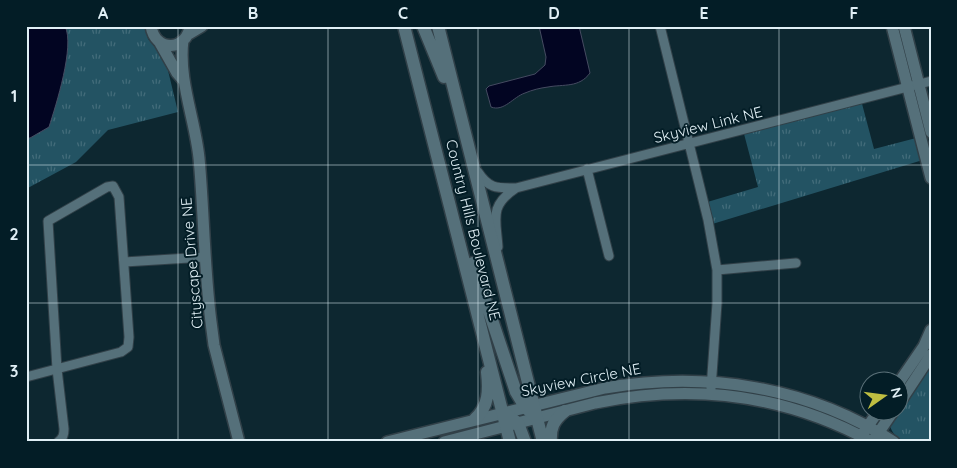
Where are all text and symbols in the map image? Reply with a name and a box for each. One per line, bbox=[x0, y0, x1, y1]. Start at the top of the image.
text: A bbox=[98, 3, 109, 23]
text: B bbox=[248, 3, 258, 23]
text: C bbox=[398, 3, 408, 23]
text: D bbox=[548, 3, 560, 23]
text: E bbox=[699, 3, 709, 23]
text: F bbox=[850, 3, 859, 23]
text: 1 bbox=[11, 86, 17, 106]
street label: Skyview Link NE bbox=[652, 102, 764, 147]
street label: Country Hills Boulevard NE bbox=[442, 137, 505, 322]
street label: Cityscape Drive NE bbox=[176, 197, 207, 329]
text: 2 bbox=[9, 224, 19, 244]
street label: Skyview Circle NE bbox=[519, 359, 642, 400]
text: 3 bbox=[10, 361, 18, 381]
north arrow bbox=[860, 370, 910, 420]
text: N bbox=[887, 386, 907, 400]

